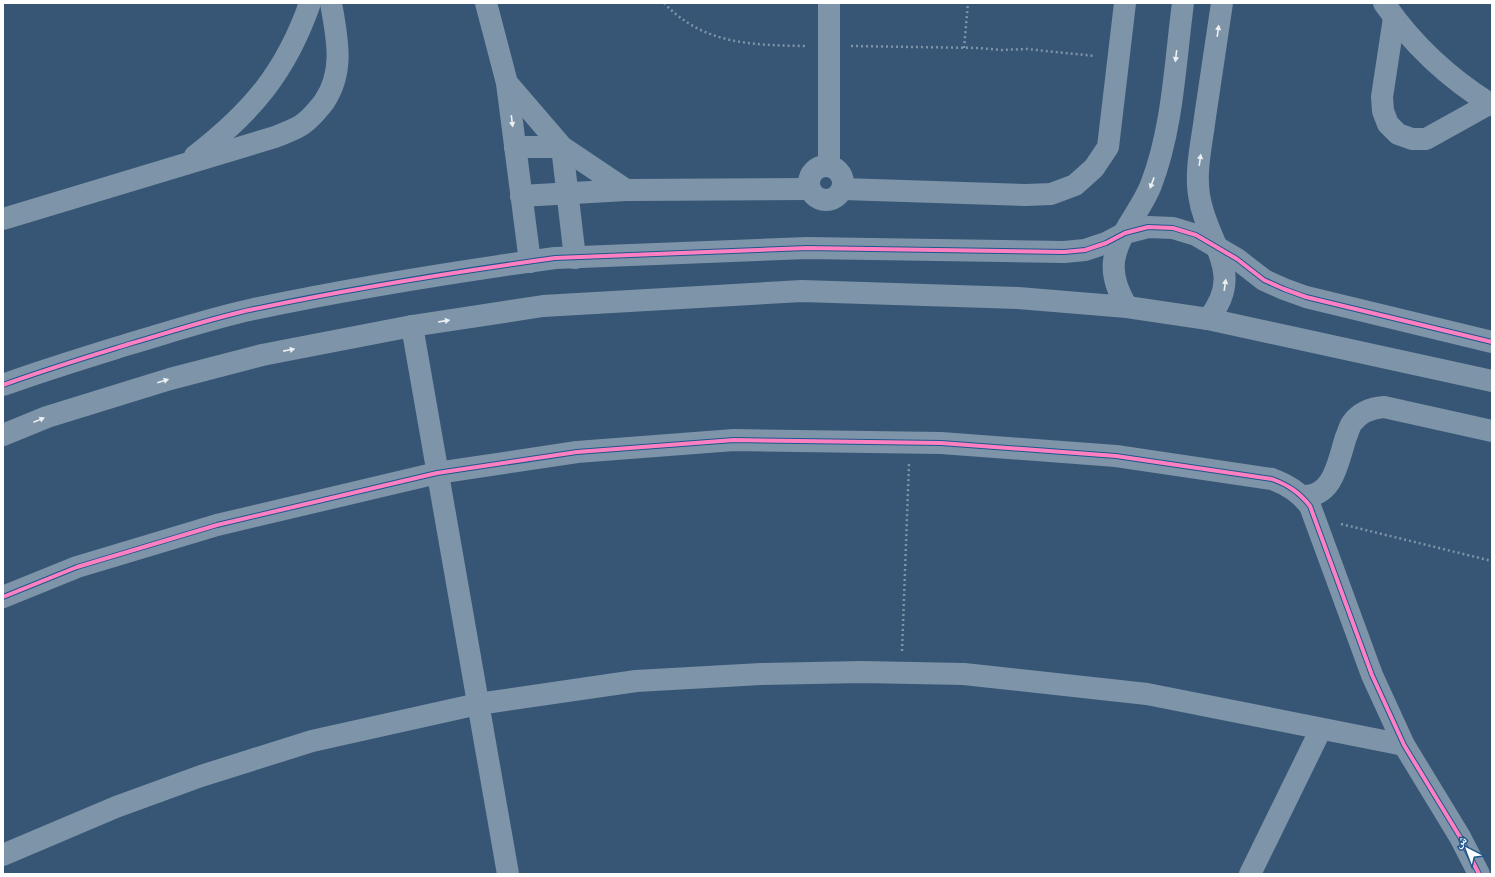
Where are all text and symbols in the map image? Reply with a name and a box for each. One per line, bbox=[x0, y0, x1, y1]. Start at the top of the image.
one-way arrow bbox=[1215, 25, 1221, 37]
one-way arrow bbox=[1173, 50, 1179, 62]
one-way arrow bbox=[509, 115, 515, 127]
one-way arrow bbox=[1196, 154, 1203, 166]
one-way arrow bbox=[1148, 177, 1154, 189]
one-way arrow bbox=[1222, 279, 1228, 291]
one-way arrow bbox=[438, 318, 451, 324]
one-way arrow bbox=[283, 346, 295, 352]
one-way arrow bbox=[157, 378, 169, 384]
one-way arrow bbox=[34, 417, 46, 423]
north arrow bbox=[1447, 829, 1487, 869]
text: ش bbox=[1451, 832, 1470, 851]

